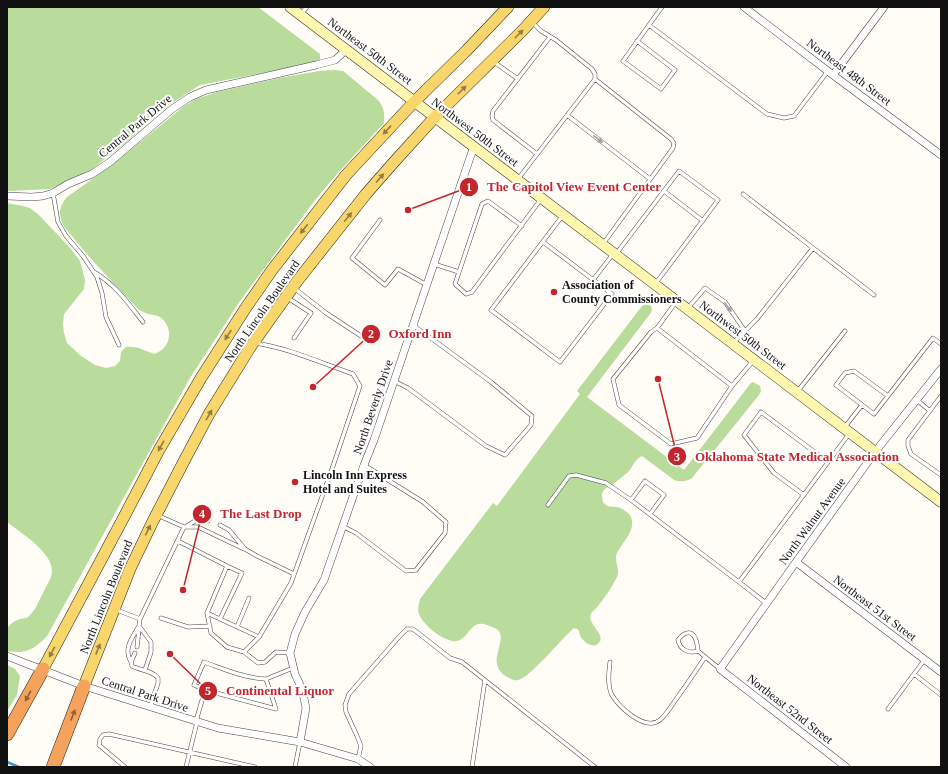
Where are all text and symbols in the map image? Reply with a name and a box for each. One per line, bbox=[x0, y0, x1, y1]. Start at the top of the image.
street label: Northeast 50th Street bbox=[325, 15, 415, 88]
one-way arrow bbox=[514, 29, 524, 39]
street label: Northeast 48th Street bbox=[804, 36, 894, 109]
one-way arrow bbox=[458, 85, 467, 95]
street label: Central Park Drive bbox=[96, 92, 174, 160]
street label: Northwest 50th Street bbox=[429, 95, 522, 170]
one-way arrow bbox=[383, 125, 392, 135]
one-way arrow bbox=[592, 135, 603, 143]
one-way arrow bbox=[375, 173, 384, 183]
callout: The Capitol View Event Center bbox=[459, 174, 669, 199]
text: The Capitol View Event Center bbox=[487, 179, 661, 194]
text: 1 bbox=[466, 180, 472, 194]
one-way arrow bbox=[343, 211, 352, 222]
one-way arrow bbox=[299, 224, 308, 235]
street label: North Lincoln Boulevard bbox=[221, 257, 303, 365]
place label: Association of County Commissioners bbox=[562, 278, 682, 306]
marker: Association of County Commissioners bbox=[549, 287, 559, 297]
street label: Northwest 50th Street bbox=[697, 298, 790, 373]
one-way arrow bbox=[724, 301, 732, 312]
callout: Oxford Inn bbox=[361, 321, 460, 346]
text: Oxford Inn bbox=[388, 326, 452, 341]
text: 2 bbox=[368, 327, 374, 341]
one-way arrow bbox=[224, 330, 232, 340]
street label: North Beverly Drive bbox=[350, 358, 396, 456]
one-way arrow bbox=[206, 409, 213, 421]
one-way arrow bbox=[158, 441, 164, 452]
callout: Oklahoma State Medical Association bbox=[667, 444, 908, 469]
text: Oklahoma State Medical Association bbox=[695, 449, 900, 464]
text: 3 bbox=[674, 450, 680, 464]
place label: Lincoln Inn Express Hotel and Suites bbox=[303, 468, 407, 496]
street label: North Walnut Avenue bbox=[776, 475, 848, 567]
marker: Lincoln Inn Express Hotel and Suites bbox=[290, 477, 300, 487]
callout: The Last Drop bbox=[192, 501, 310, 526]
text: The Last Drop bbox=[220, 506, 302, 521]
text: 4 bbox=[199, 507, 205, 521]
one-way arrow bbox=[145, 524, 152, 535]
street label: North Lincoln Boulevard bbox=[77, 538, 135, 656]
street label: Northeast 51st Street bbox=[831, 572, 920, 644]
one-way arrow bbox=[96, 643, 102, 655]
one-way arrow bbox=[49, 646, 55, 658]
street label: Northeast 52nd Street bbox=[744, 671, 836, 747]
street label: Central Park Drive bbox=[100, 673, 190, 715]
callout: Continental Liquor bbox=[198, 678, 342, 703]
text: Continental Liquor bbox=[226, 683, 334, 698]
text: 5 bbox=[205, 684, 211, 698]
one-way arrow bbox=[25, 690, 31, 702]
one-way arrow bbox=[70, 709, 76, 721]

